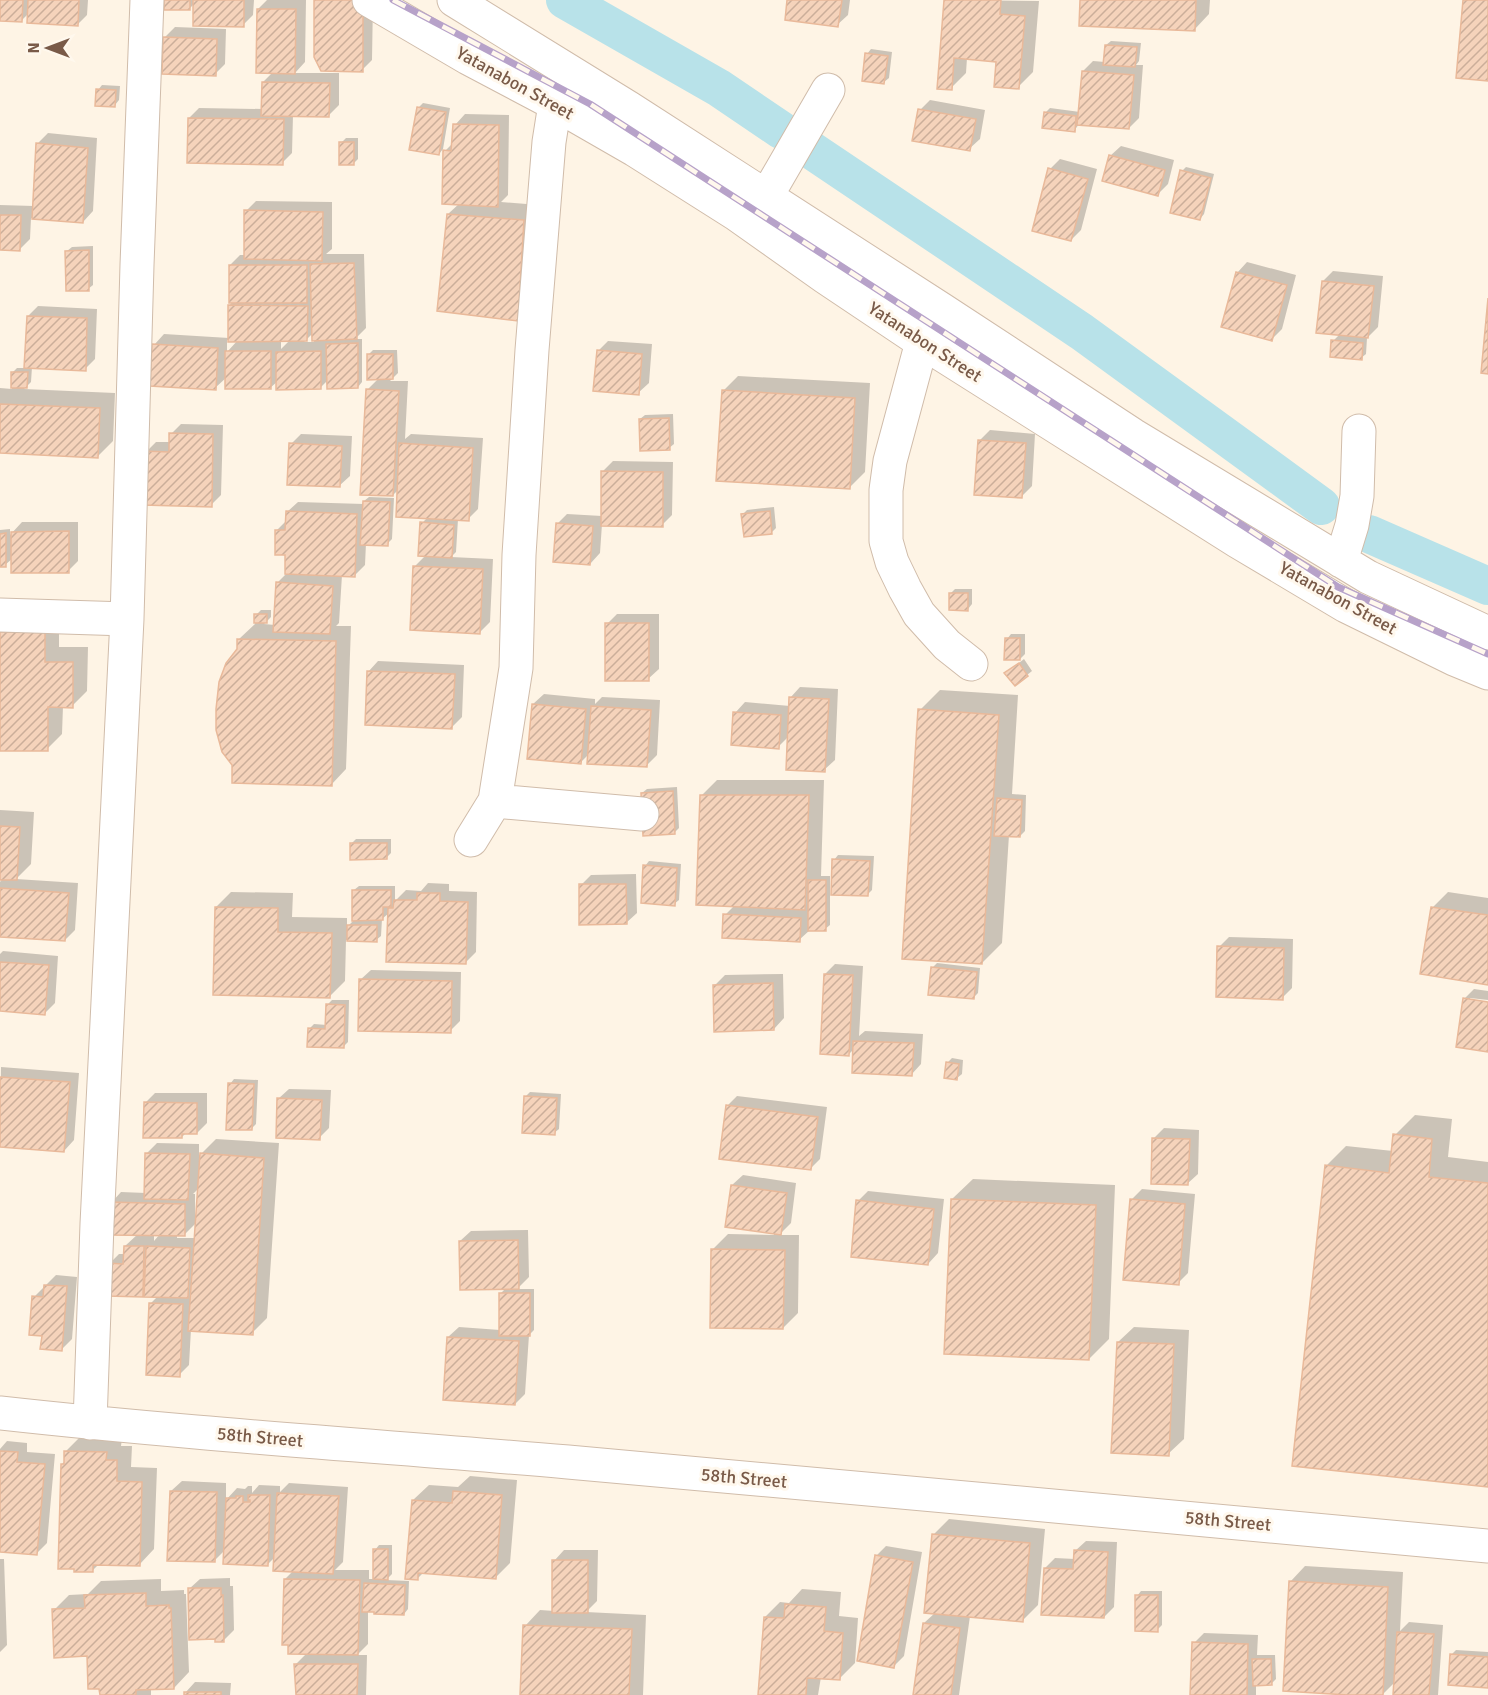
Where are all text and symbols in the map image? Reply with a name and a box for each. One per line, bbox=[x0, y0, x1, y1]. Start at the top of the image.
north arrow bbox=[18, 18, 78, 78]
text: N bbox=[24, 42, 44, 54]
street label: Yatanabon Street bbox=[452, 42, 578, 124]
street label: Yatanabon Street bbox=[864, 297, 986, 387]
street label: Yatanabon Street bbox=[1275, 557, 1401, 639]
street label: 58th Street bbox=[216, 1422, 304, 1452]
street label: 58th Street bbox=[700, 1463, 788, 1493]
street label: 58th Street bbox=[1184, 1506, 1272, 1536]

